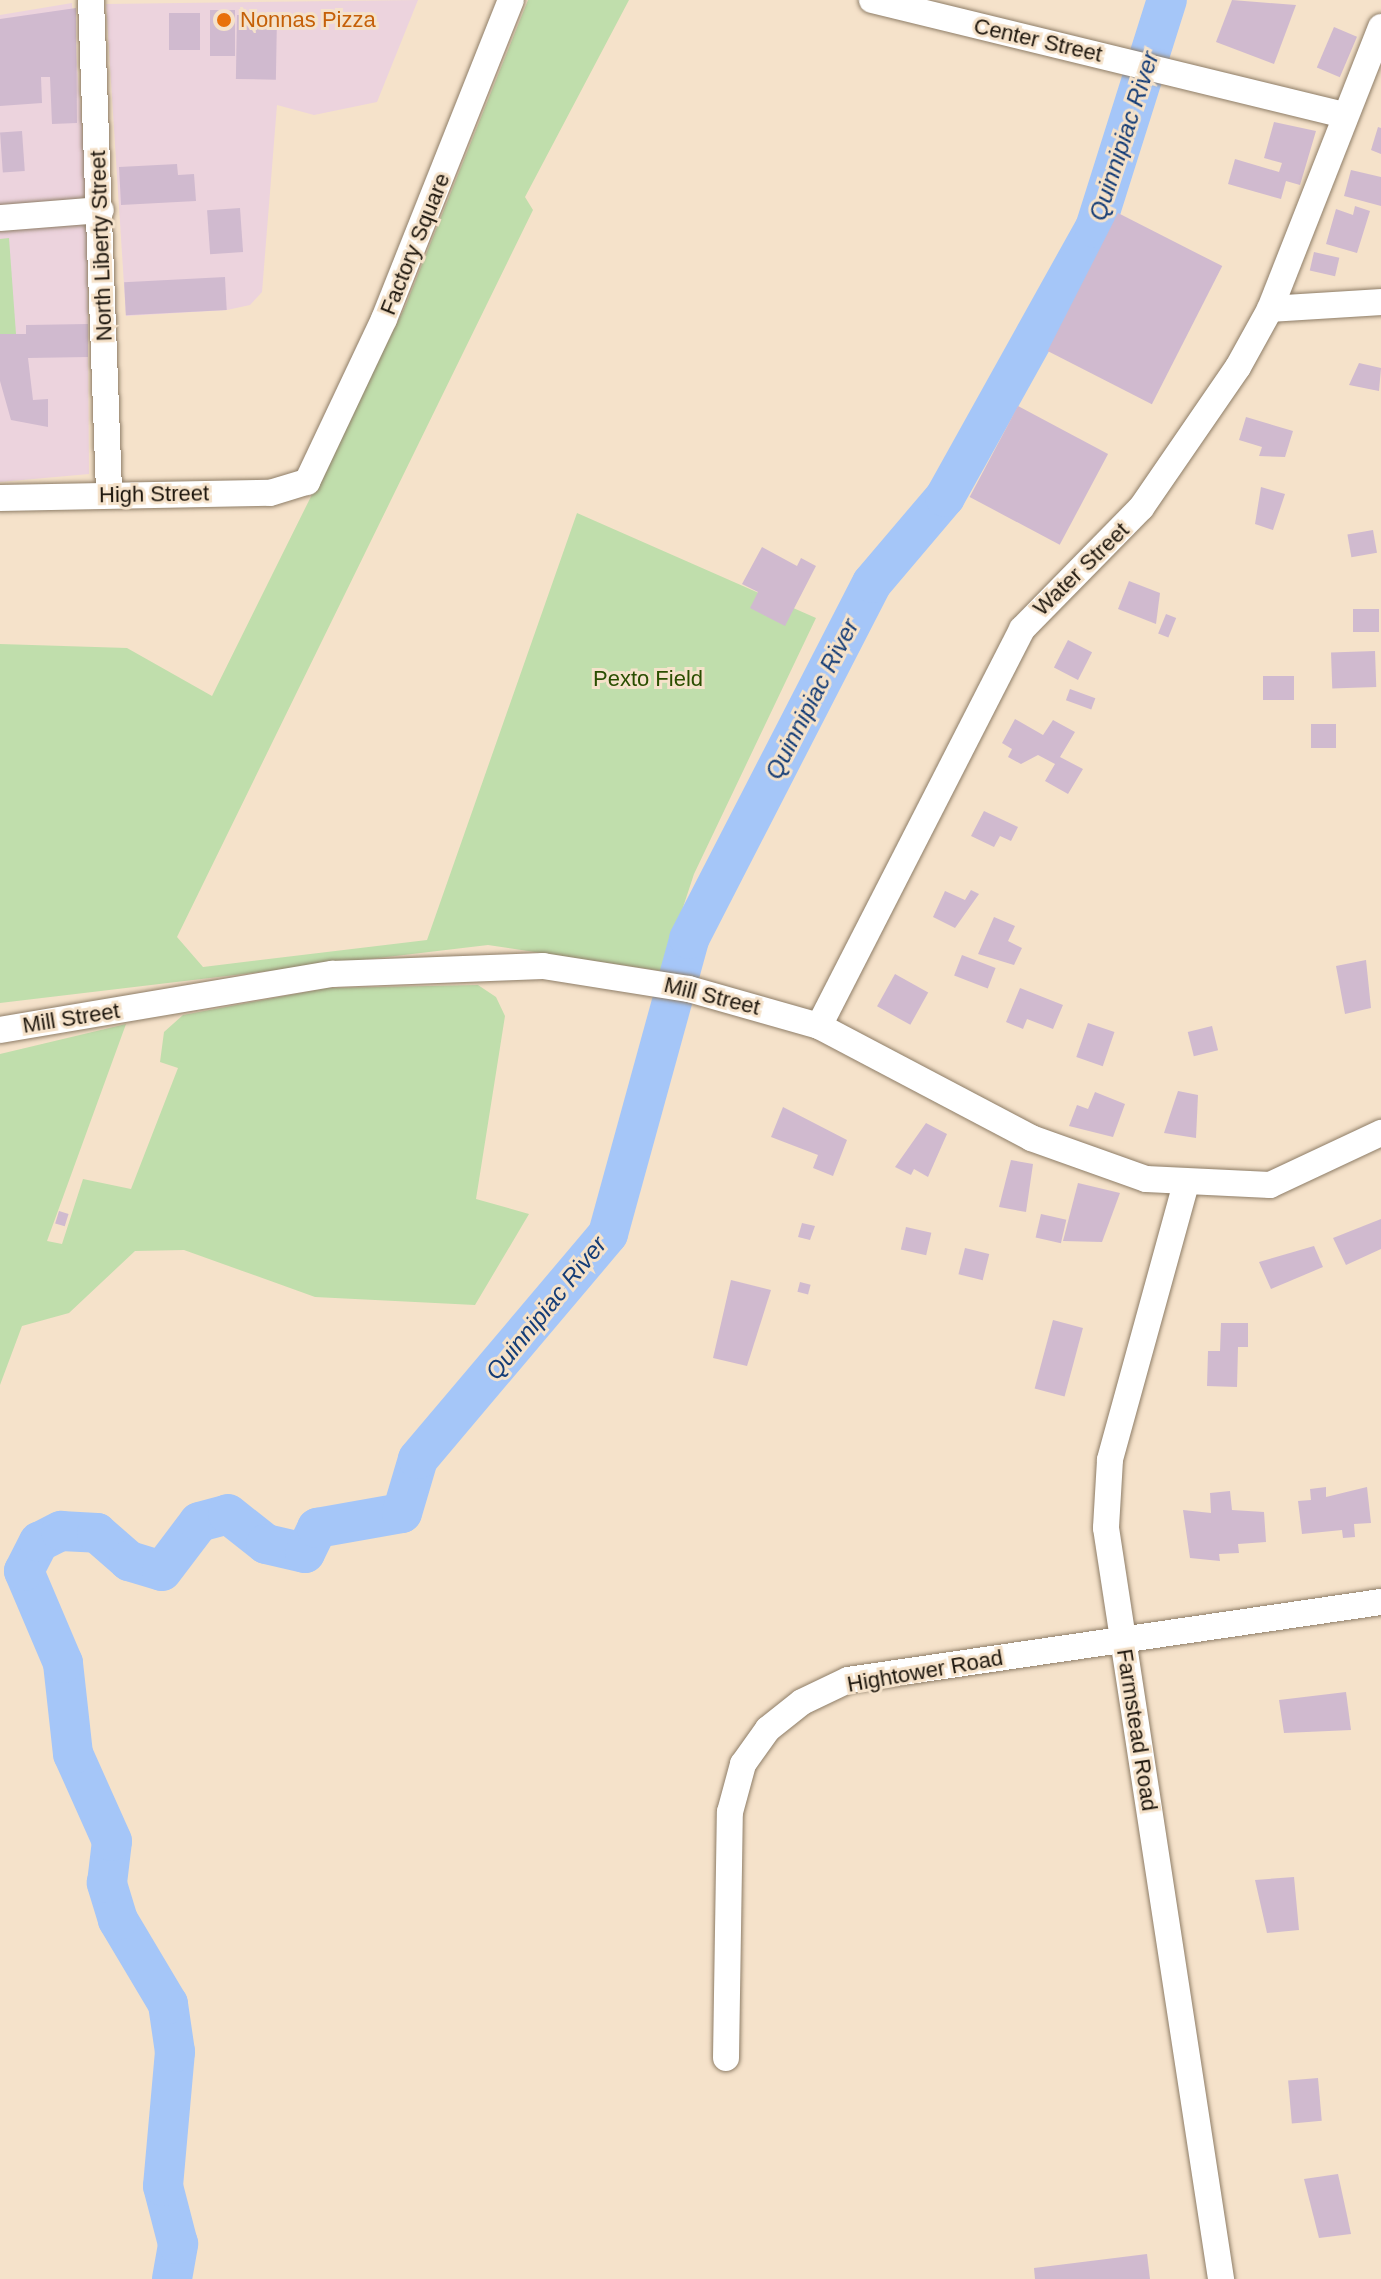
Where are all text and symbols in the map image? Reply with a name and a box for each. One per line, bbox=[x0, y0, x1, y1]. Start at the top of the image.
place label: Nonnas Pizza bbox=[240, 7, 376, 33]
marker: Nonnas Pizza bbox=[215, 11, 233, 29]
street label: Center Street bbox=[971, 12, 1105, 68]
water label: Quinnipiac River bbox=[1083, 48, 1165, 224]
street label: North Liberty Street bbox=[84, 150, 118, 342]
street label: Factory Square bbox=[375, 169, 455, 319]
street label: High Street bbox=[99, 480, 209, 508]
street label: Water Street bbox=[1028, 517, 1134, 621]
water label: Quinnipiac River bbox=[759, 614, 865, 784]
park label: Pexto Field bbox=[593, 666, 703, 692]
street label: Mill Street bbox=[661, 971, 763, 1021]
street label: Mill Street bbox=[21, 997, 121, 1039]
water label: Quinnipiac River bbox=[479, 1231, 613, 1385]
street label: Hightower Road bbox=[845, 1644, 1005, 1698]
street label: Farmstead Road bbox=[1111, 1647, 1163, 1813]

